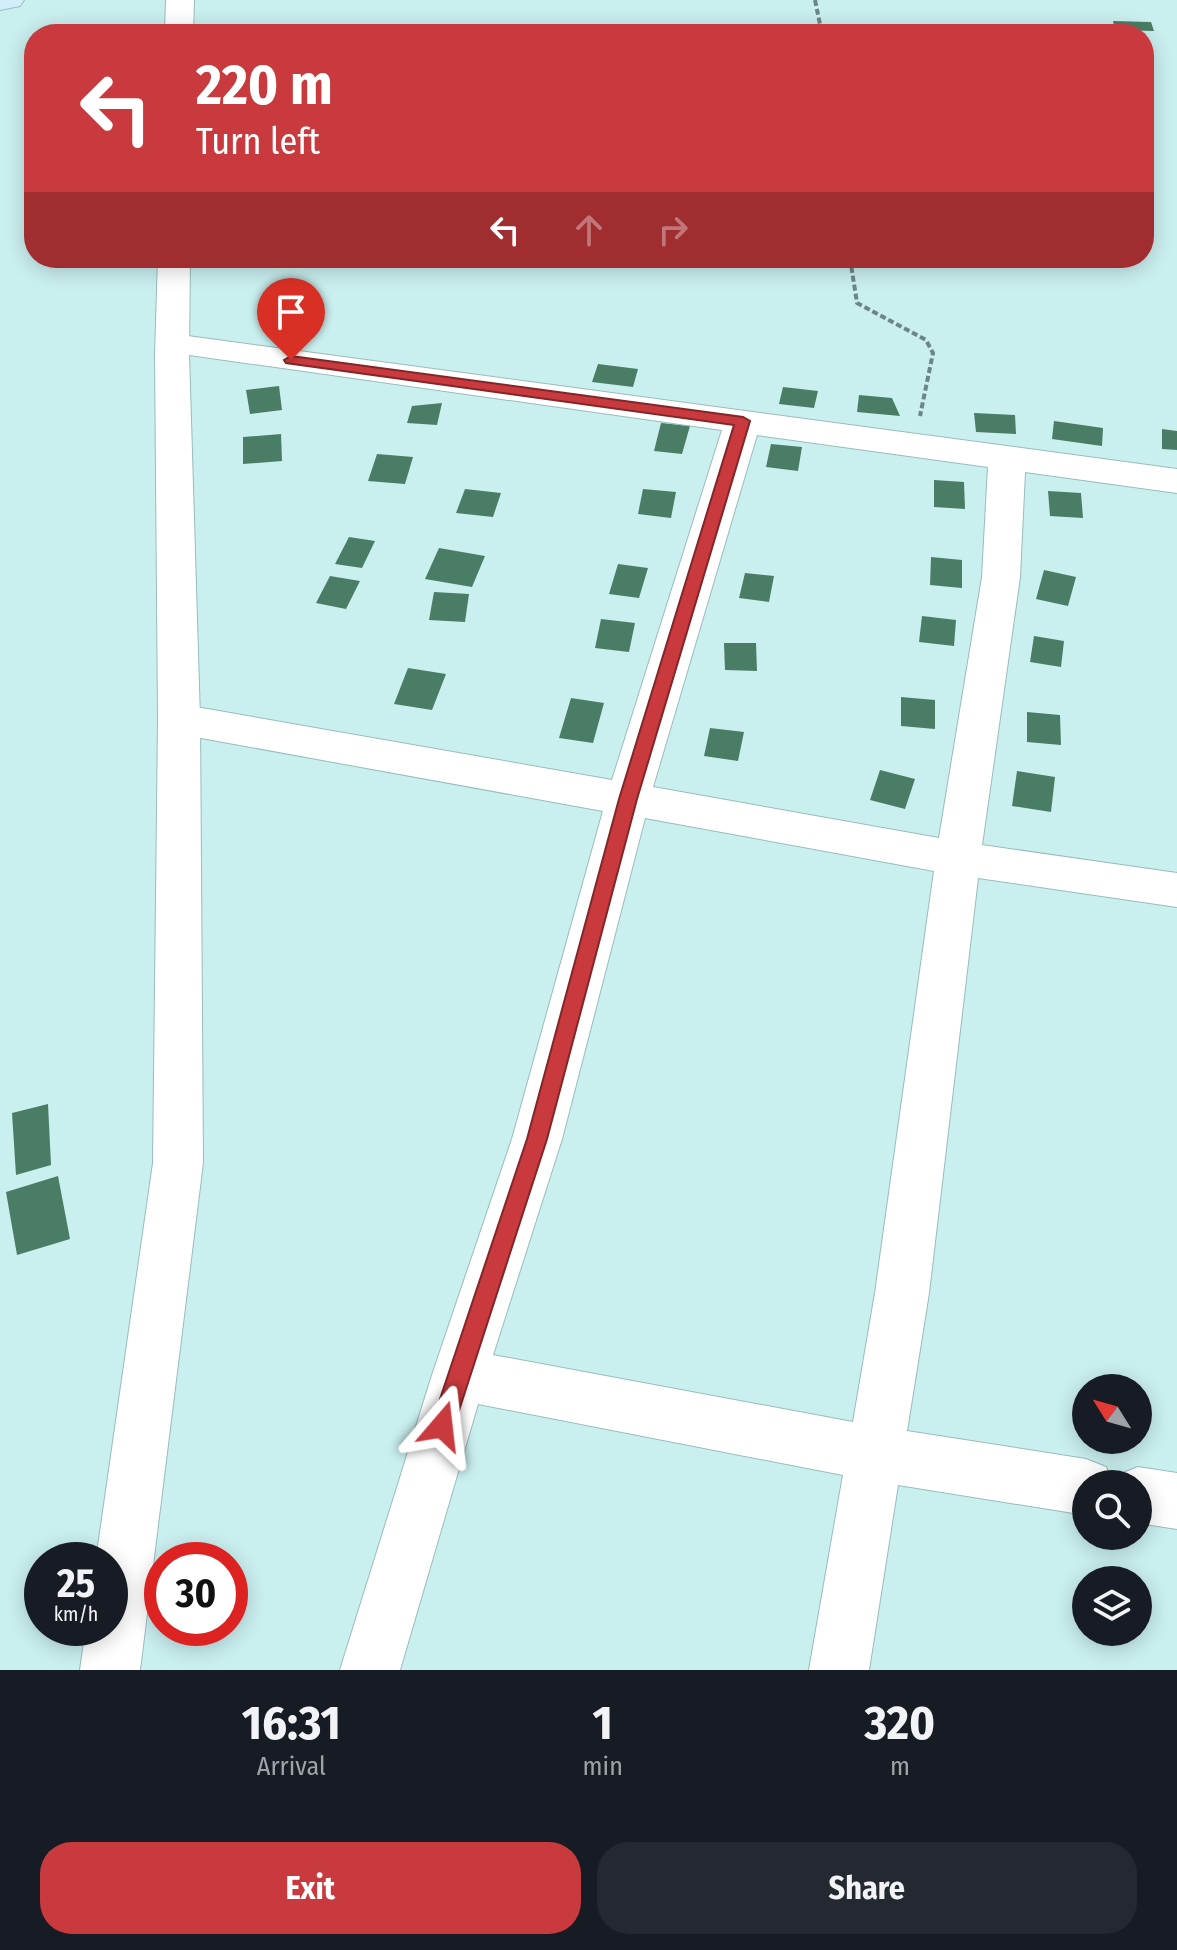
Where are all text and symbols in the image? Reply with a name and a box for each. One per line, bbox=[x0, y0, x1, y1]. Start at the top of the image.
text: 220 m bbox=[196, 52, 333, 119]
icon: left bbox=[64, 56, 168, 160]
text: Turn left bbox=[196, 120, 320, 164]
icon: left bbox=[483, 208, 527, 252]
icon: ahead bbox=[567, 208, 611, 252]
icon: right bbox=[651, 208, 695, 252]
pin bbox=[257, 278, 325, 360]
icon: arrive bbox=[269, 290, 313, 334]
north arrow bbox=[1072, 1374, 1152, 1454]
map controls bbox=[1072, 1374, 1152, 1646]
position arrow bbox=[400, 1384, 484, 1468]
button: search bbox=[1072, 1470, 1152, 1550]
speed limit sign: 30 bbox=[144, 1542, 248, 1646]
text: 25 bbox=[57, 1560, 95, 1608]
button: layers bbox=[1072, 1566, 1152, 1646]
text: km/h bbox=[54, 1602, 98, 1626]
text: 16:31 bbox=[242, 1694, 341, 1752]
text: 1 bbox=[593, 1694, 613, 1752]
text: 320 bbox=[865, 1694, 935, 1752]
text: Arrival bbox=[257, 1751, 326, 1782]
text: min bbox=[583, 1751, 623, 1782]
text: m bbox=[890, 1751, 910, 1782]
button: Exit bbox=[40, 1842, 581, 1934]
button: Share bbox=[597, 1842, 1137, 1934]

